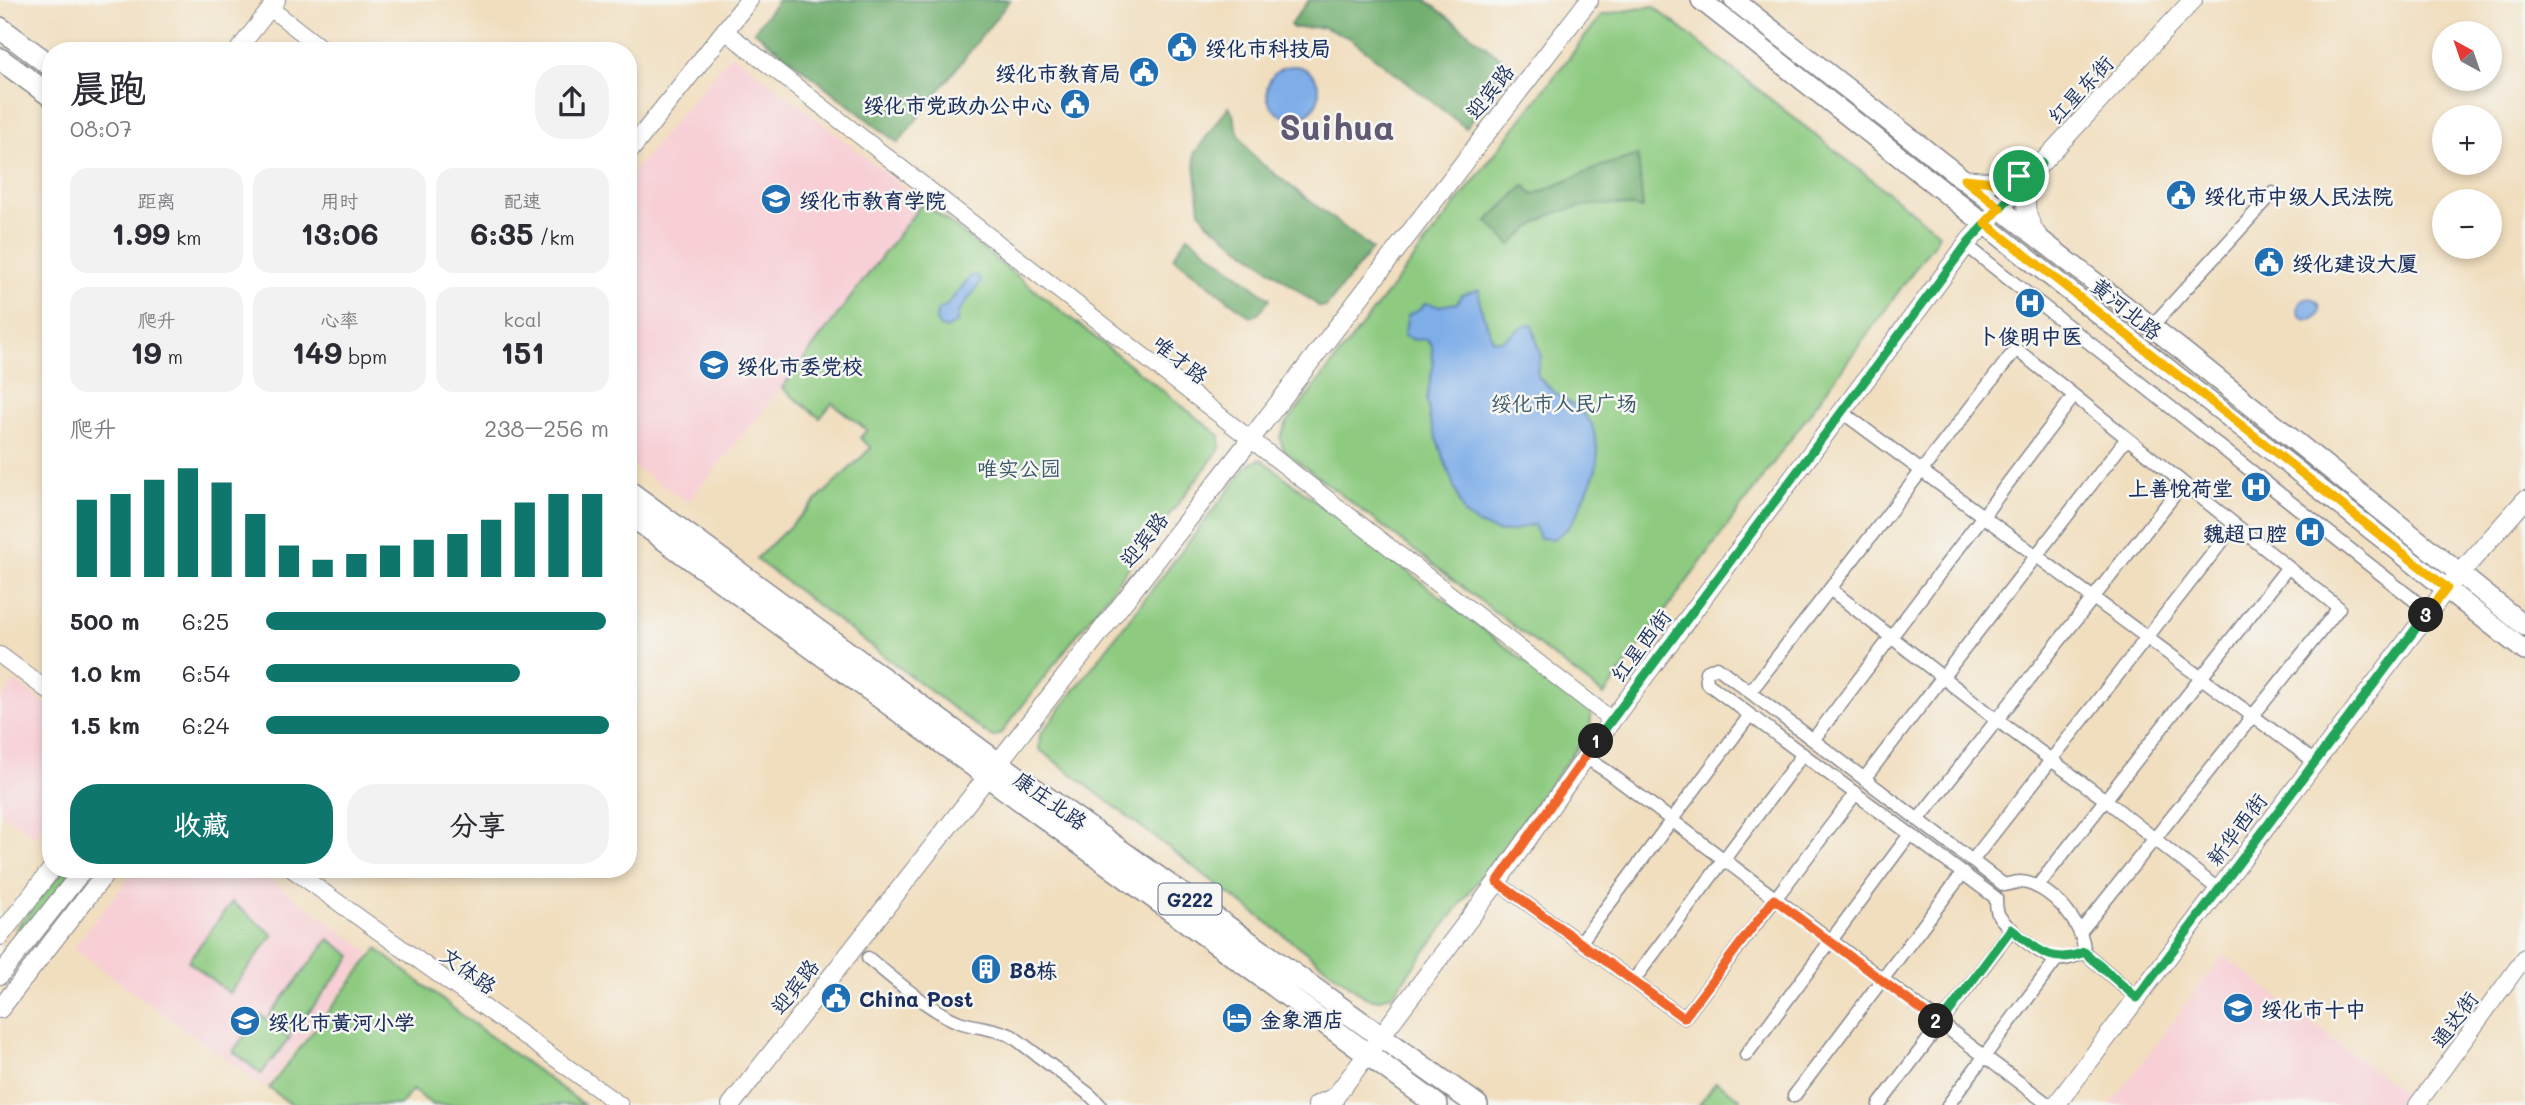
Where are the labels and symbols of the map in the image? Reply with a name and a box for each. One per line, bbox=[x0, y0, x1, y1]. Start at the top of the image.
north arrow bbox=[2432, 21, 2502, 91]
public building icon: 绥化市科技局 bbox=[1165, 30, 1199, 64]
place label: 绥化市科技局 bbox=[1205, 34, 1331, 61]
street label: 红星东街 bbox=[2041, 49, 2119, 129]
public building icon: 绥化市教育局 bbox=[1127, 55, 1161, 89]
street label: 迎宾路 bbox=[1459, 58, 1519, 124]
place label: 绥化市教育局 bbox=[995, 59, 1121, 86]
public building icon: 绥化市党政办公中心 bbox=[1058, 87, 1092, 121]
place label: 绥化市党政办公中心 bbox=[863, 91, 1052, 118]
district label: Suihua bbox=[1279, 103, 1395, 149]
pin bbox=[1989, 146, 2049, 206]
public building icon: 绥化市中级人民法院 bbox=[2164, 178, 2198, 212]
school or university icon: 绥化市教育学院 bbox=[759, 182, 793, 216]
place label: 绥化市中级人民法院 bbox=[2204, 182, 2393, 209]
place label: 绥化市教育学院 bbox=[799, 186, 946, 213]
public building icon: 绥化建设大厦 bbox=[2252, 245, 2286, 279]
place label: 绥化建设大厦 bbox=[2292, 249, 2418, 276]
street label: 黄河北路 bbox=[2086, 271, 2168, 345]
hospital icon: 卜俊明中医 bbox=[2013, 286, 2047, 320]
place label: 卜俊明中医 bbox=[1978, 322, 2083, 349]
street label: 唯才路 bbox=[1148, 329, 1214, 389]
school or university icon: 绥化市委党校 bbox=[697, 348, 731, 382]
place label: 绥化市委党校 bbox=[737, 352, 863, 379]
park label: 绥化市人民广场 bbox=[1491, 389, 1638, 416]
park label: 唯实公园 bbox=[977, 454, 1061, 481]
hospital icon: 上善悦荷堂 bbox=[2239, 470, 2273, 504]
place label: 上善悦荷堂 bbox=[2128, 474, 2233, 501]
street label: 迎宾路 bbox=[1113, 506, 1173, 572]
hospital icon: 魏超口腔 bbox=[2293, 515, 2327, 549]
place label: 魏超口腔 bbox=[2203, 519, 2287, 546]
pin: 3 bbox=[2408, 598, 2444, 632]
street label: 红星西街 bbox=[1604, 603, 1676, 687]
pin: 1 bbox=[1578, 724, 1614, 758]
street label: 康庄北路 bbox=[1009, 765, 1093, 835]
street label: 新华西街 bbox=[2200, 787, 2272, 871]
road number: G222 bbox=[1158, 884, 1222, 914]
street label: 文体路 bbox=[436, 941, 502, 999]
building icon: B8栋 bbox=[969, 952, 1003, 986]
street label: 迎宾路 bbox=[764, 953, 824, 1019]
place label: B8栋 bbox=[1009, 956, 1057, 983]
public building icon: China Post bbox=[819, 981, 853, 1015]
place label: China Post bbox=[859, 985, 973, 1012]
street label: 通达街 bbox=[2425, 986, 2483, 1052]
school or university icon: 绥化市十中 bbox=[2221, 991, 2255, 1025]
place label: 绥化市十中 bbox=[2261, 995, 2366, 1022]
hotel icon: 金象酒店 bbox=[1220, 1001, 1254, 1035]
school or university icon: 绥化市黄河小学 bbox=[228, 1004, 262, 1038]
pin: 2 bbox=[1918, 1004, 1954, 1038]
place label: 金象酒店 bbox=[1260, 1005, 1344, 1032]
place label: 绥化市黄河小学 bbox=[268, 1008, 415, 1035]

